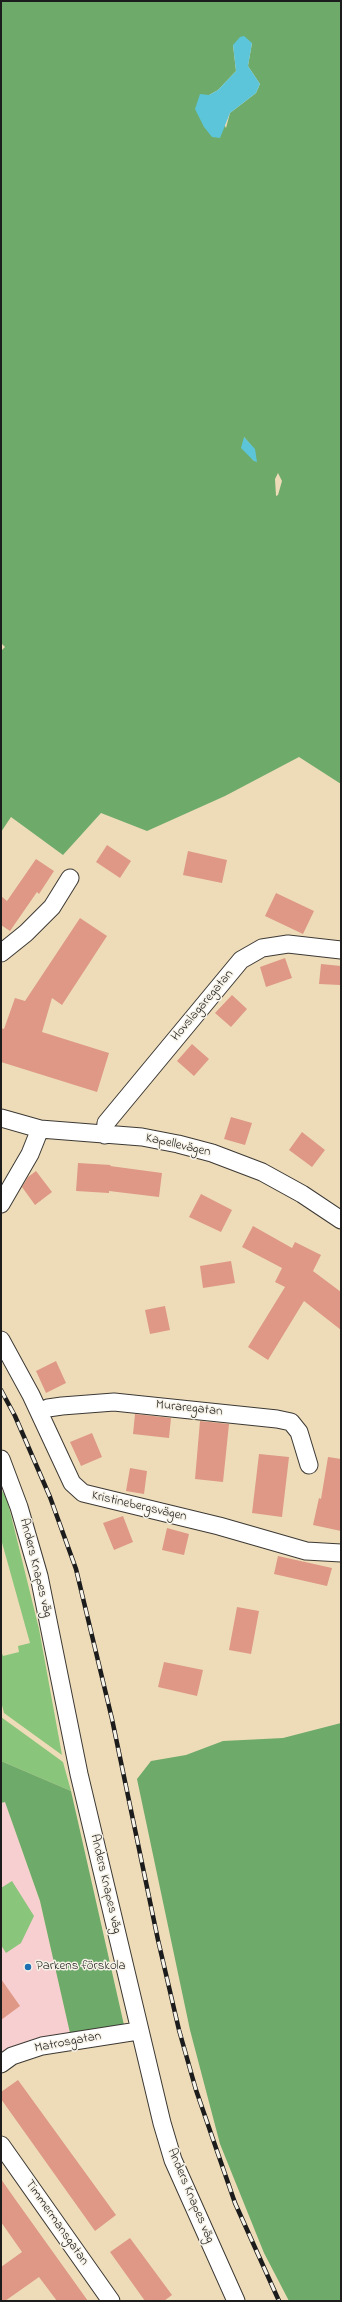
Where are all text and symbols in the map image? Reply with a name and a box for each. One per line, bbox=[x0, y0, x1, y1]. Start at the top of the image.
street label: Hovslagaregatan bbox=[169, 967, 237, 1045]
street label: Kapellevägen bbox=[144, 1131, 212, 1161]
street label: Muraregatan bbox=[155, 1398, 223, 1420]
street label: Kristinebergsvägen bbox=[90, 1488, 188, 1526]
street label: Anders Knapes väg bbox=[15, 1517, 55, 1619]
street label: Anders Knapes väg bbox=[86, 1833, 124, 1935]
place label: Parkens förskola bbox=[36, 1959, 126, 1975]
marker: Parkens förskola bbox=[23, 1962, 33, 1972]
street label: Matrosgatan bbox=[33, 2029, 103, 2057]
street label: Anders Knapes väg bbox=[163, 2146, 217, 2246]
street label: Timmermansgatan bbox=[21, 2177, 91, 2269]

